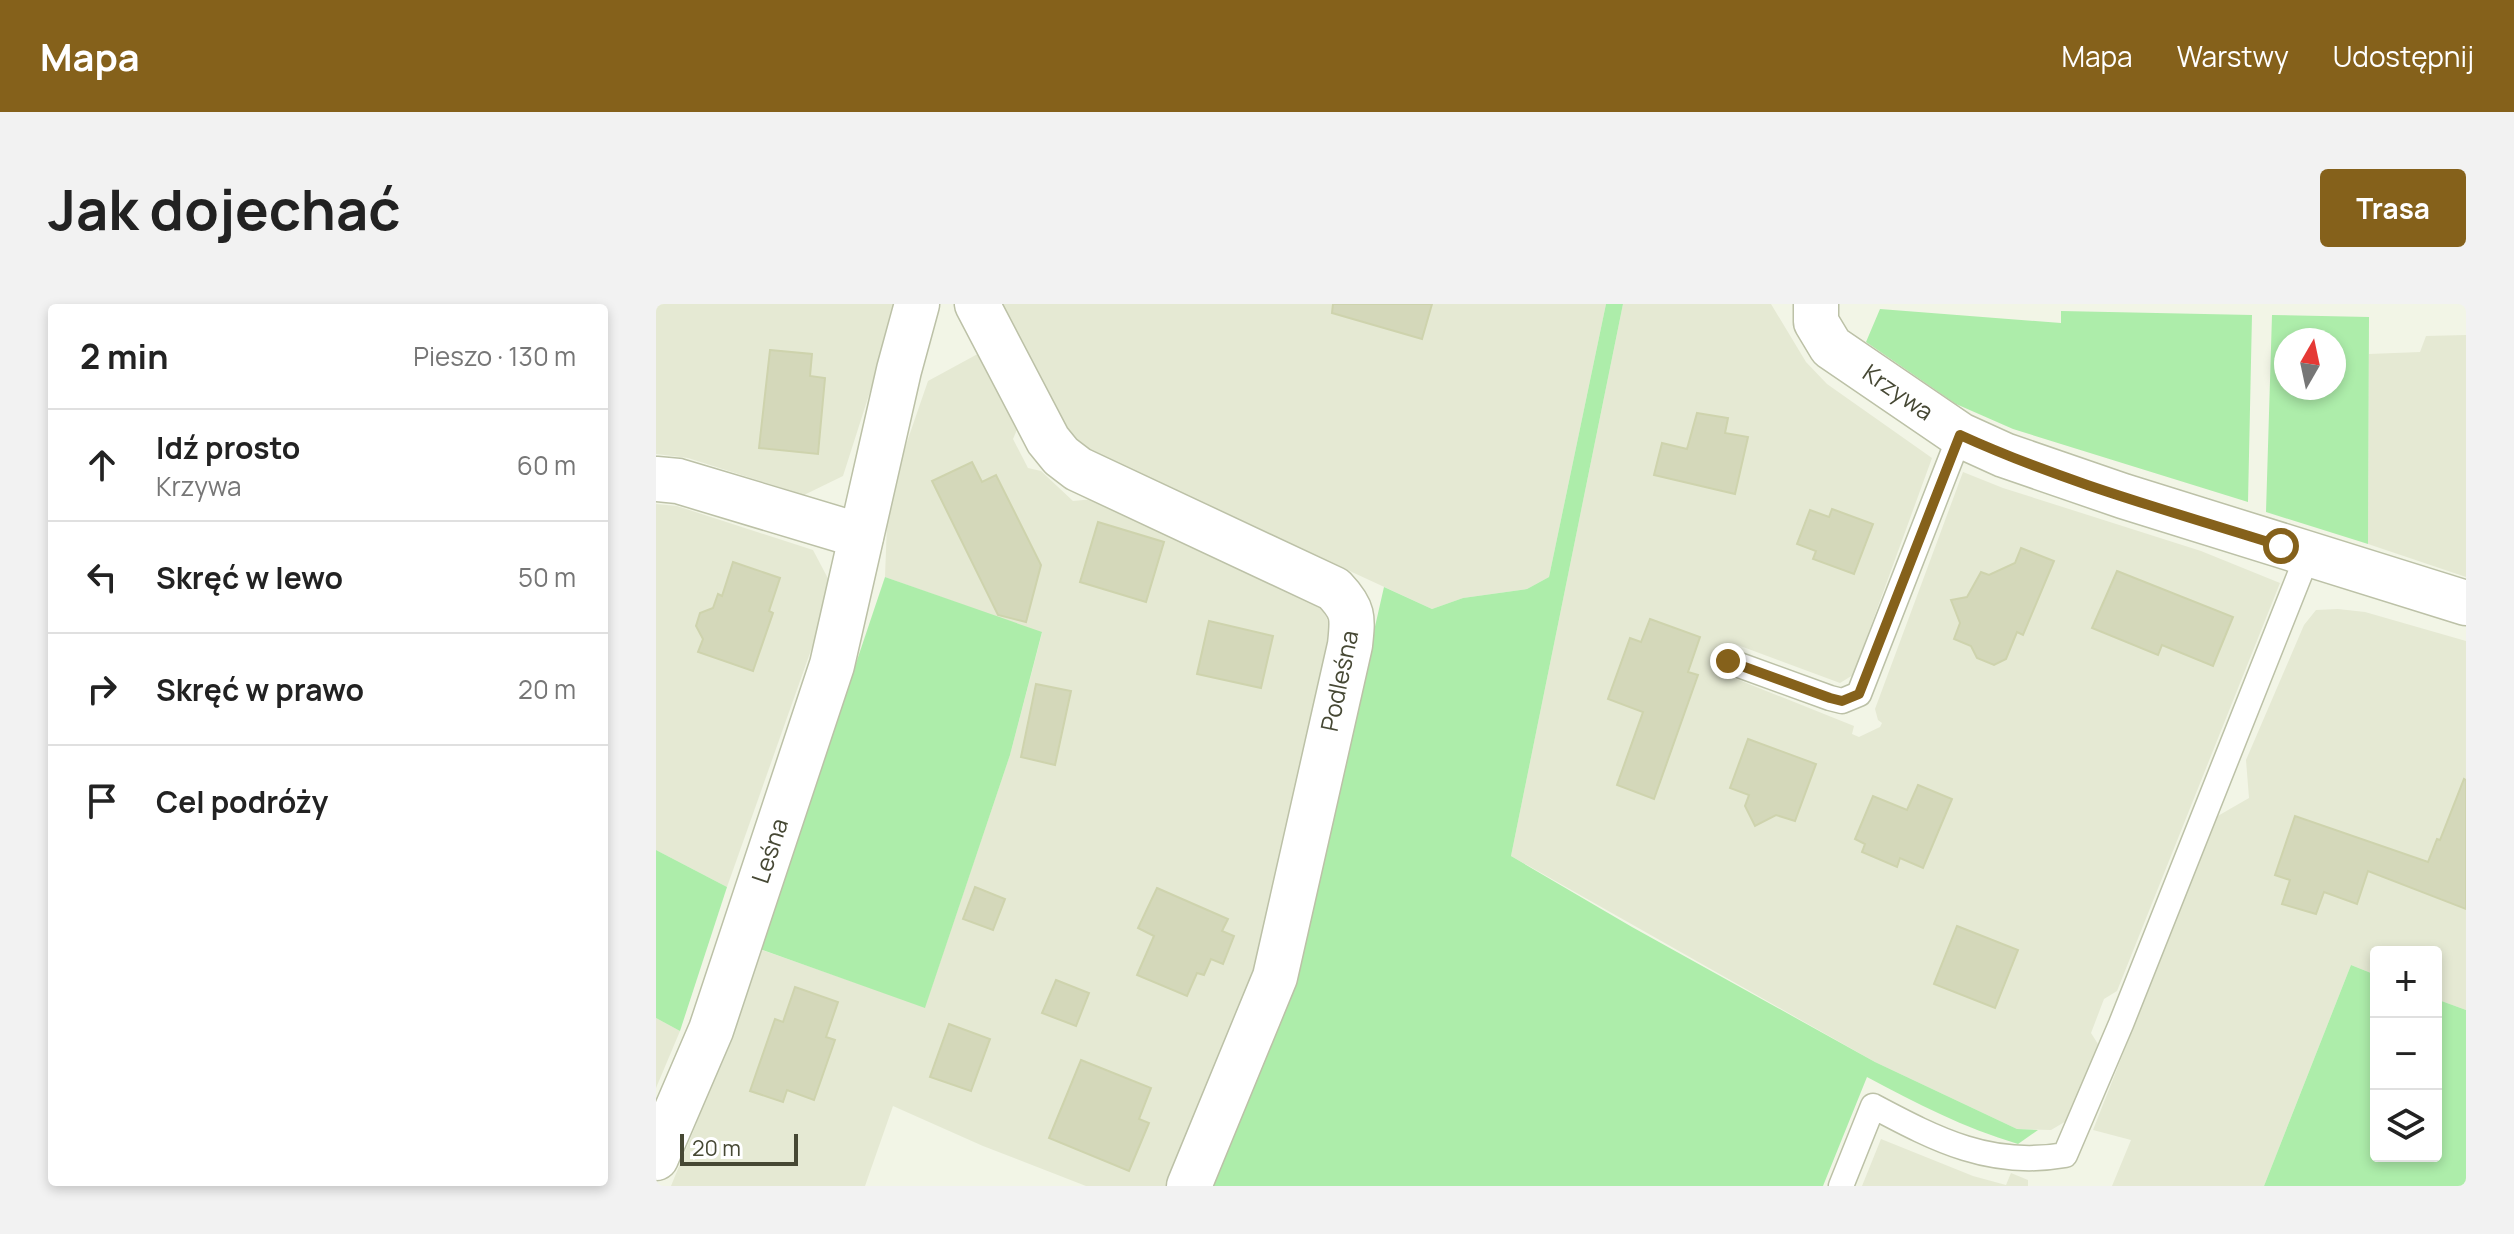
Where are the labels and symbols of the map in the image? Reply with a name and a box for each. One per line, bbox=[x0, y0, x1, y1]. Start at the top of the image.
north arrow bbox=[2274, 328, 2346, 400]
street label: Krzywa bbox=[1857, 355, 1941, 427]
route start bbox=[2263, 528, 2299, 564]
street label: Podleśna bbox=[1312, 627, 1365, 734]
route end bbox=[1710, 643, 1746, 679]
street label: Leśna bbox=[743, 814, 795, 887]
scale bar bbox=[680, 1130, 798, 1166]

